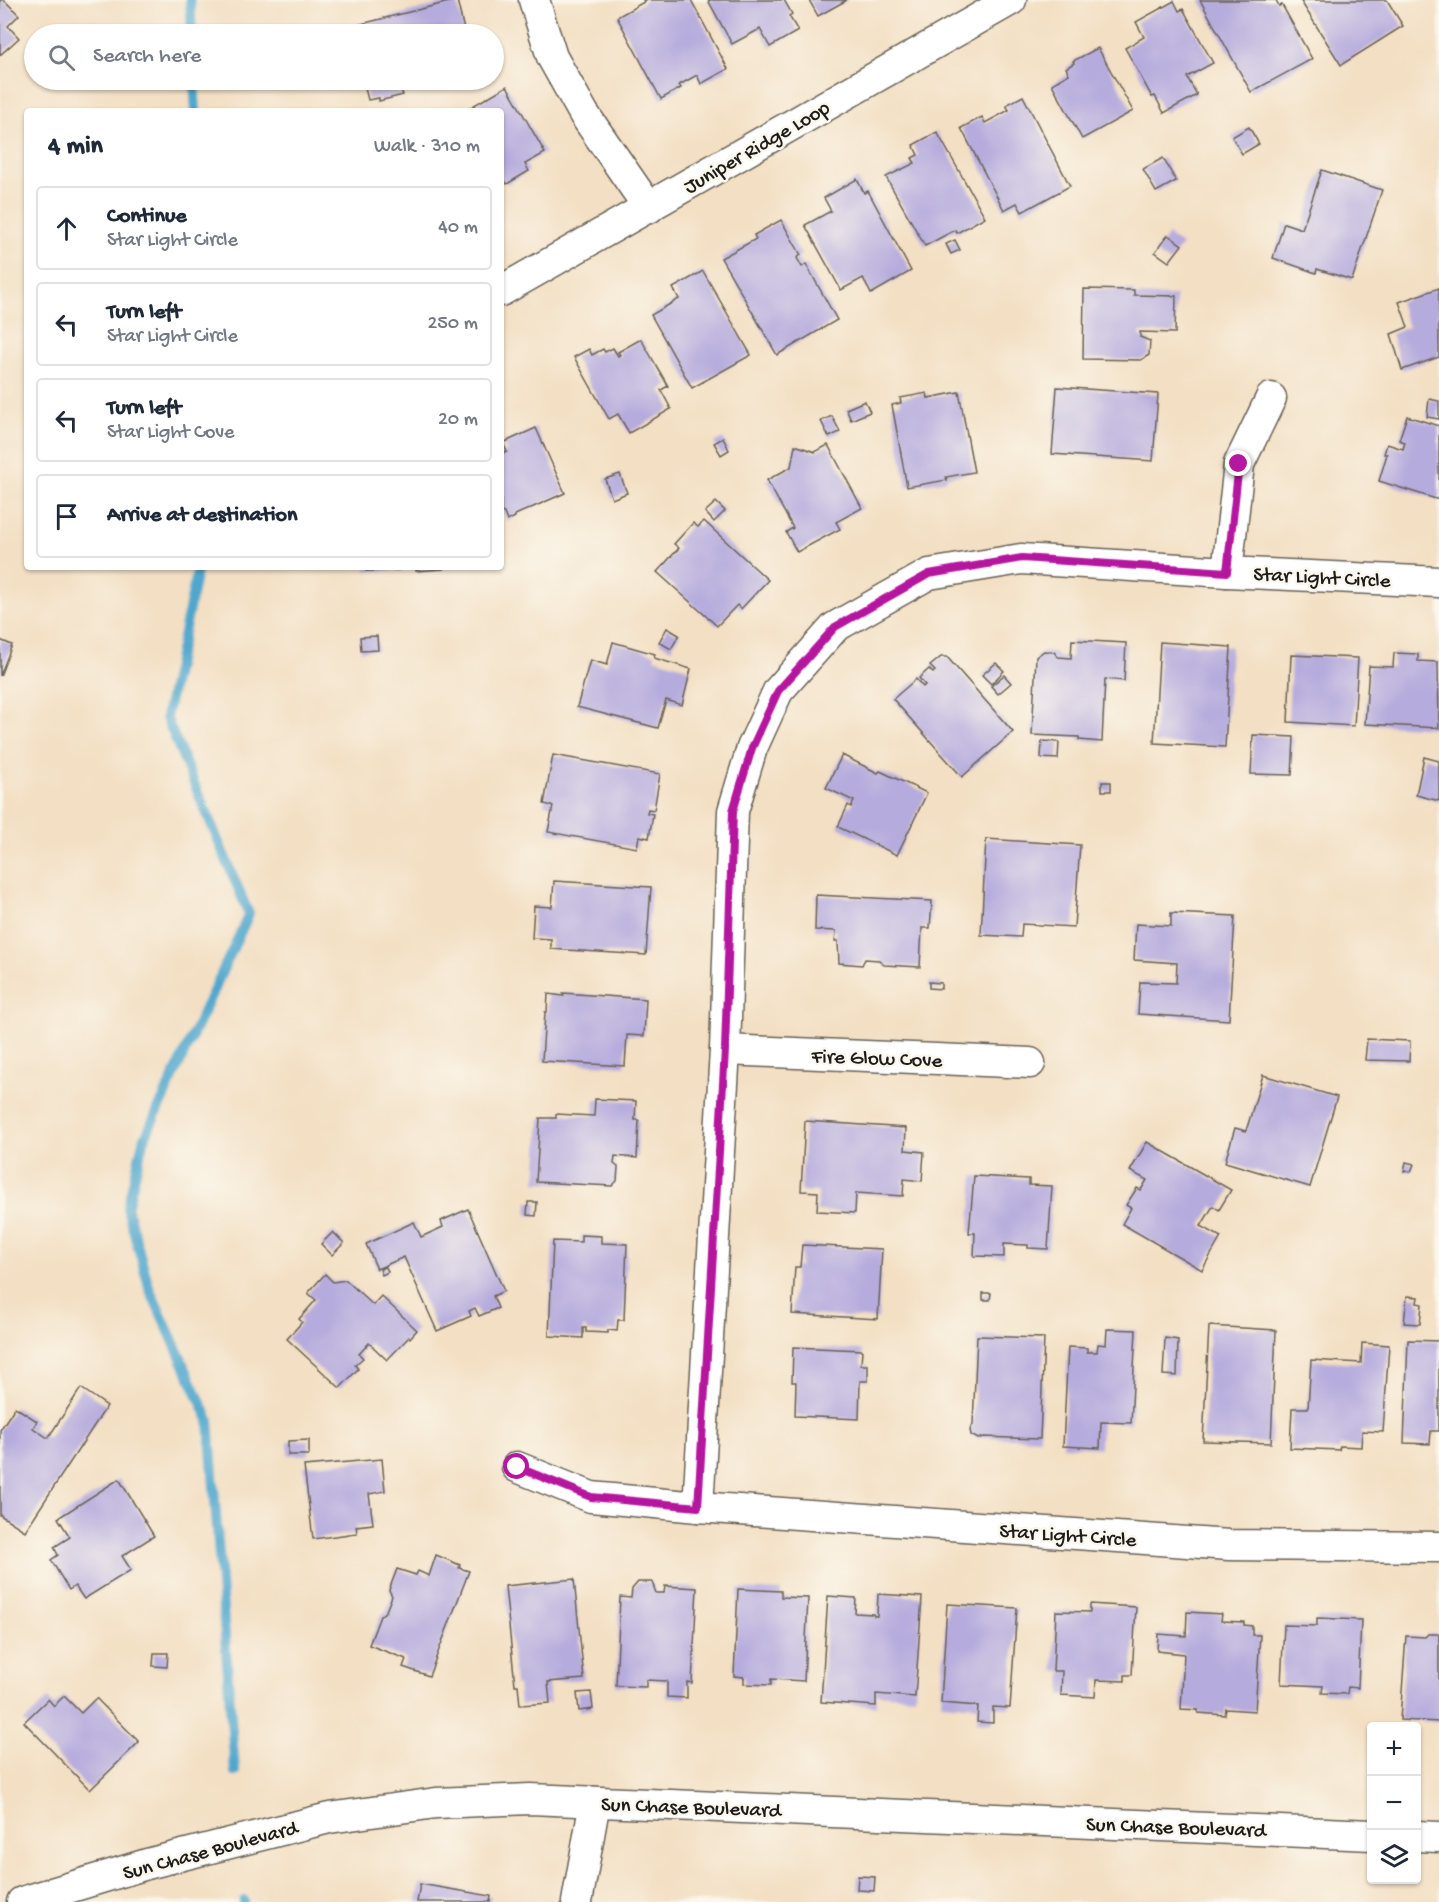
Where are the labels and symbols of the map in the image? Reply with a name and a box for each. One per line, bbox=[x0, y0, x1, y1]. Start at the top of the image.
street label: Juniper Ridge Loop bbox=[680, 97, 836, 201]
route end bbox=[1225, 450, 1251, 476]
street label: Star Light Circle bbox=[1253, 563, 1392, 596]
street label: Fire Glow Cove bbox=[810, 1046, 944, 1075]
route start bbox=[503, 1453, 529, 1479]
street label: Star Light Circle bbox=[998, 1520, 1138, 1555]
street label: Sun Chase Boulevard bbox=[600, 1794, 783, 1825]
street label: Sun Chase Boulevard bbox=[1085, 1814, 1268, 1845]
street label: Sun Chase Boulevard bbox=[121, 1817, 303, 1888]

